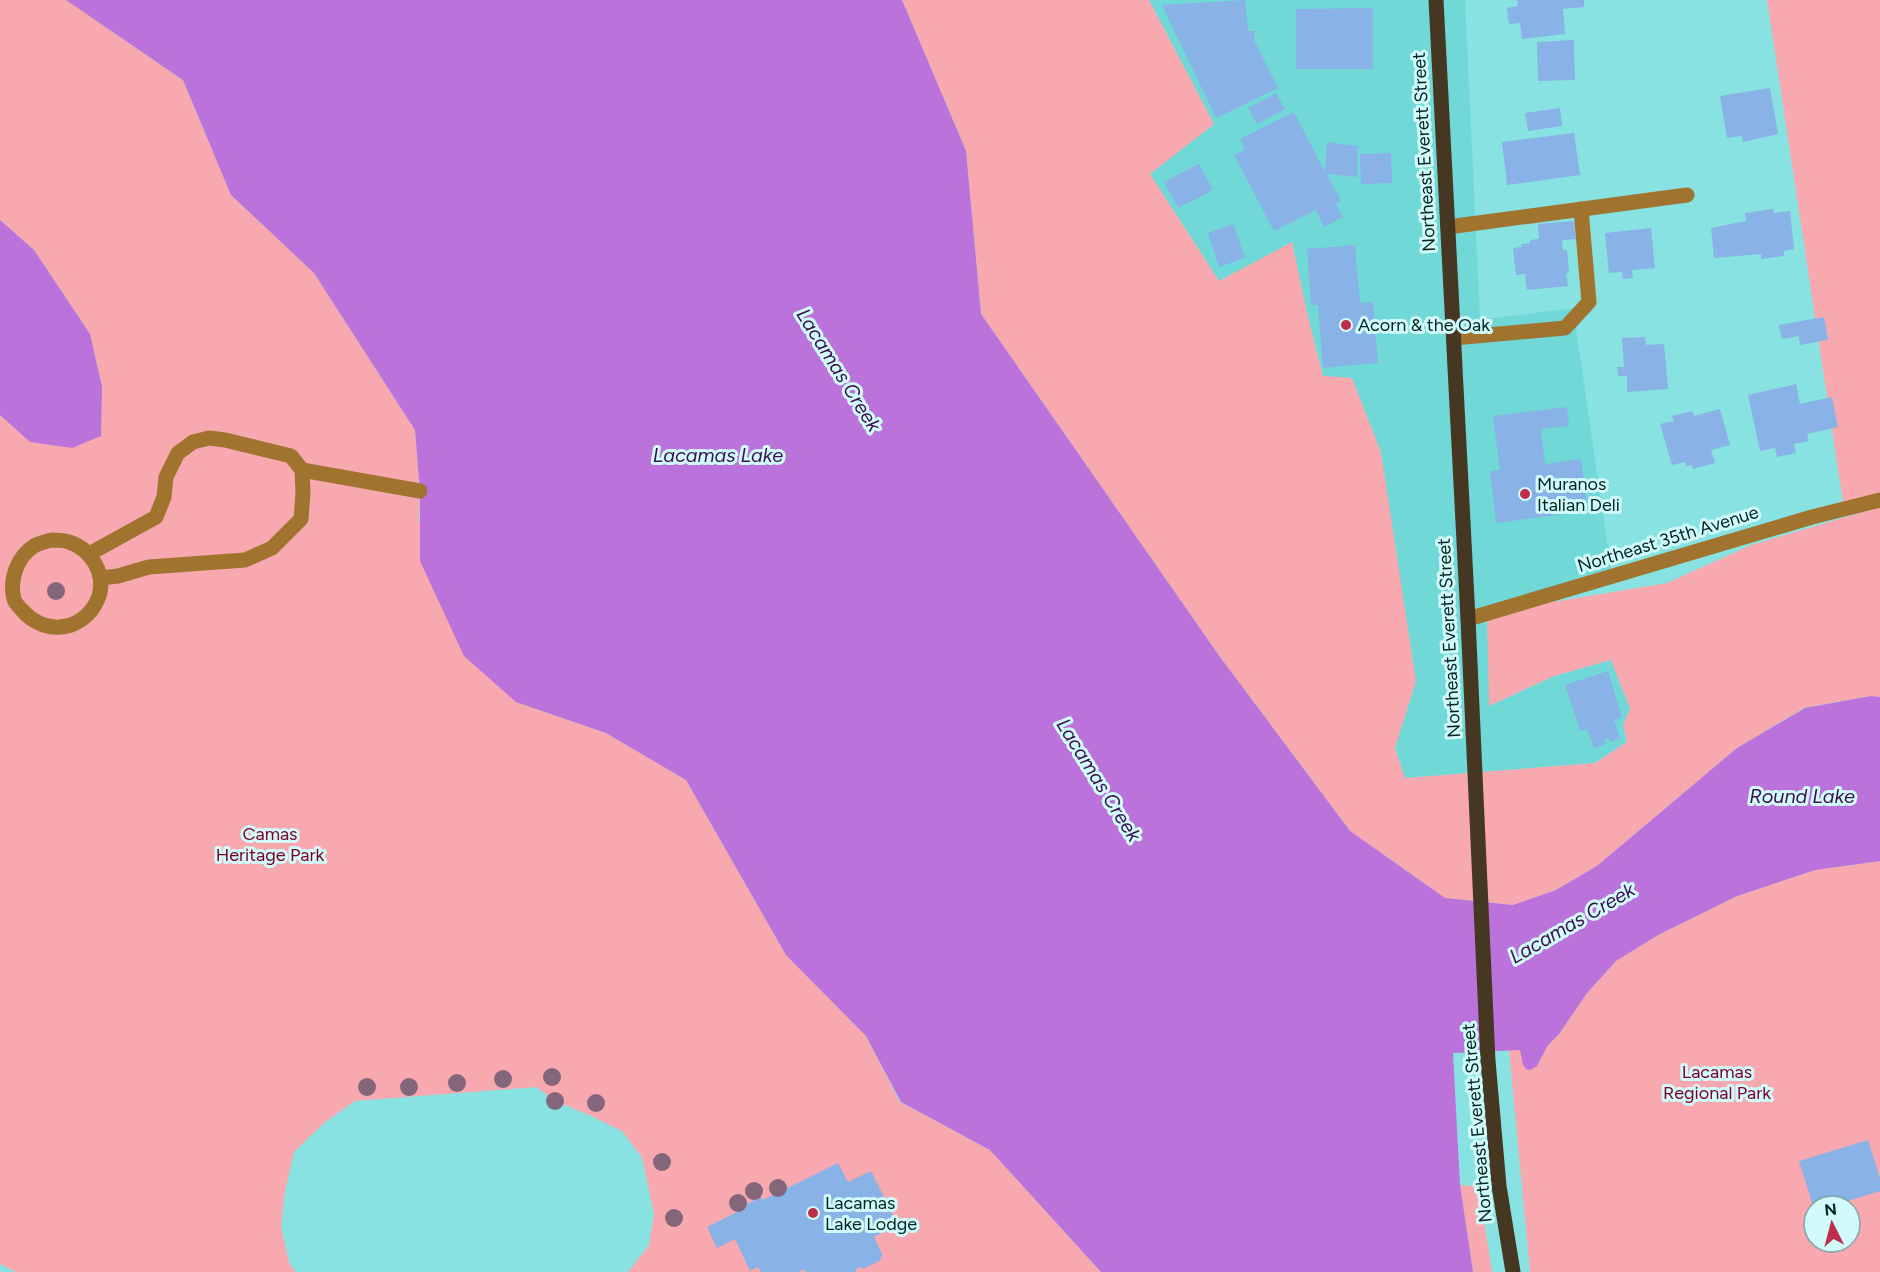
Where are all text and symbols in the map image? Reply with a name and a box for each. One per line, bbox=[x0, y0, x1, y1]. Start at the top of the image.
street label: Northeast Everett Street bbox=[1408, 51, 1440, 252]
water label: Lacamas Creek bbox=[792, 304, 887, 437]
place label: Acorn & the Oak bbox=[1358, 314, 1490, 336]
marker: Acorn & the Oak bbox=[1339, 318, 1353, 332]
water label: Lacamas Lake bbox=[653, 443, 783, 467]
place label: Muranos Italian Deli bbox=[1537, 473, 1620, 516]
marker: Muranos Italian Deli bbox=[1518, 487, 1532, 501]
street label: Northeast 35th Avenue bbox=[1575, 501, 1761, 577]
street label: Northeast Everett Street bbox=[1433, 537, 1465, 738]
water label: Lacamas Creek bbox=[1052, 714, 1147, 847]
water label: Round Lake bbox=[1749, 784, 1855, 808]
park label: Camas Heritage Park bbox=[216, 823, 325, 866]
water label: Lacamas Creek bbox=[1505, 877, 1640, 969]
street label: Northeast Everett Street bbox=[1457, 1022, 1497, 1224]
park label: Lacamas Regional Park bbox=[1663, 1061, 1771, 1104]
place label: Lacamas Lake Lodge bbox=[825, 1192, 917, 1235]
north arrow bbox=[1802, 1194, 1862, 1254]
text: N bbox=[1823, 1199, 1838, 1220]
marker: Lacamas Lake Lodge bbox=[806, 1206, 820, 1220]

